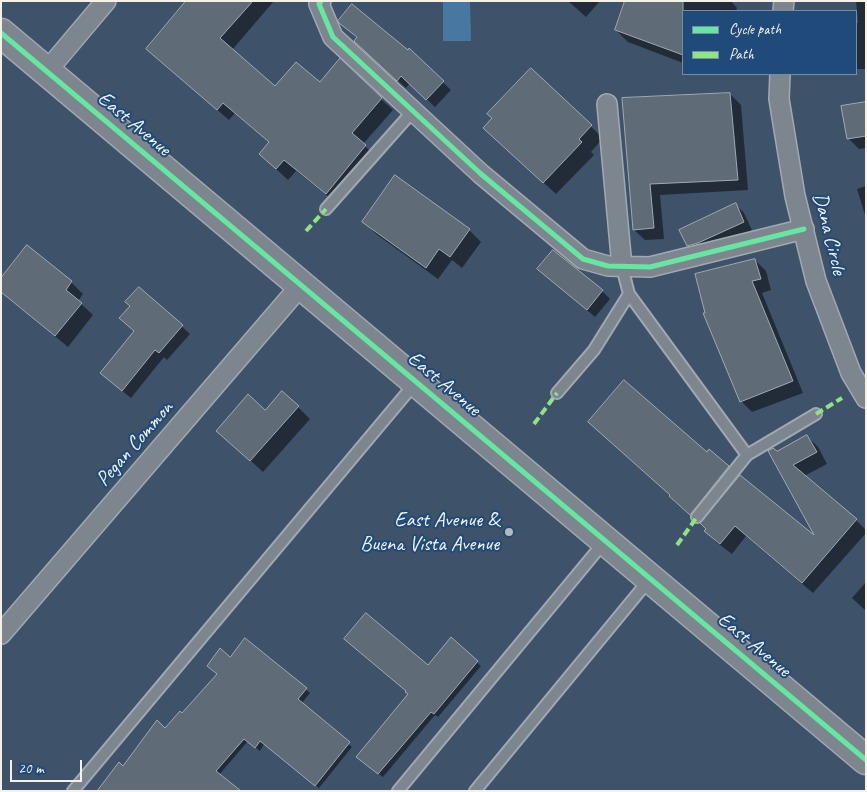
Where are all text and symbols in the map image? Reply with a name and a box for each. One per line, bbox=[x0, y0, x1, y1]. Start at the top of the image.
legend bbox=[682, 10, 857, 75]
text: Cycle path bbox=[729, 20, 781, 39]
text: Path bbox=[729, 45, 754, 64]
street label: East Avenue bbox=[92, 86, 176, 162]
street label: Dana Circle bbox=[807, 190, 851, 278]
street label: East Avenue bbox=[402, 346, 486, 422]
street label: Pegan Common bbox=[91, 396, 179, 492]
place label: East Avenue & Buena Vista Avenue bbox=[360, 507, 499, 557]
marker: East Avenue & Buena Vista Avenue bbox=[503, 526, 515, 538]
street label: East Avenue bbox=[712, 607, 796, 683]
scale bar bbox=[12, 750, 85, 782]
text: 20 m bbox=[18, 759, 44, 778]

